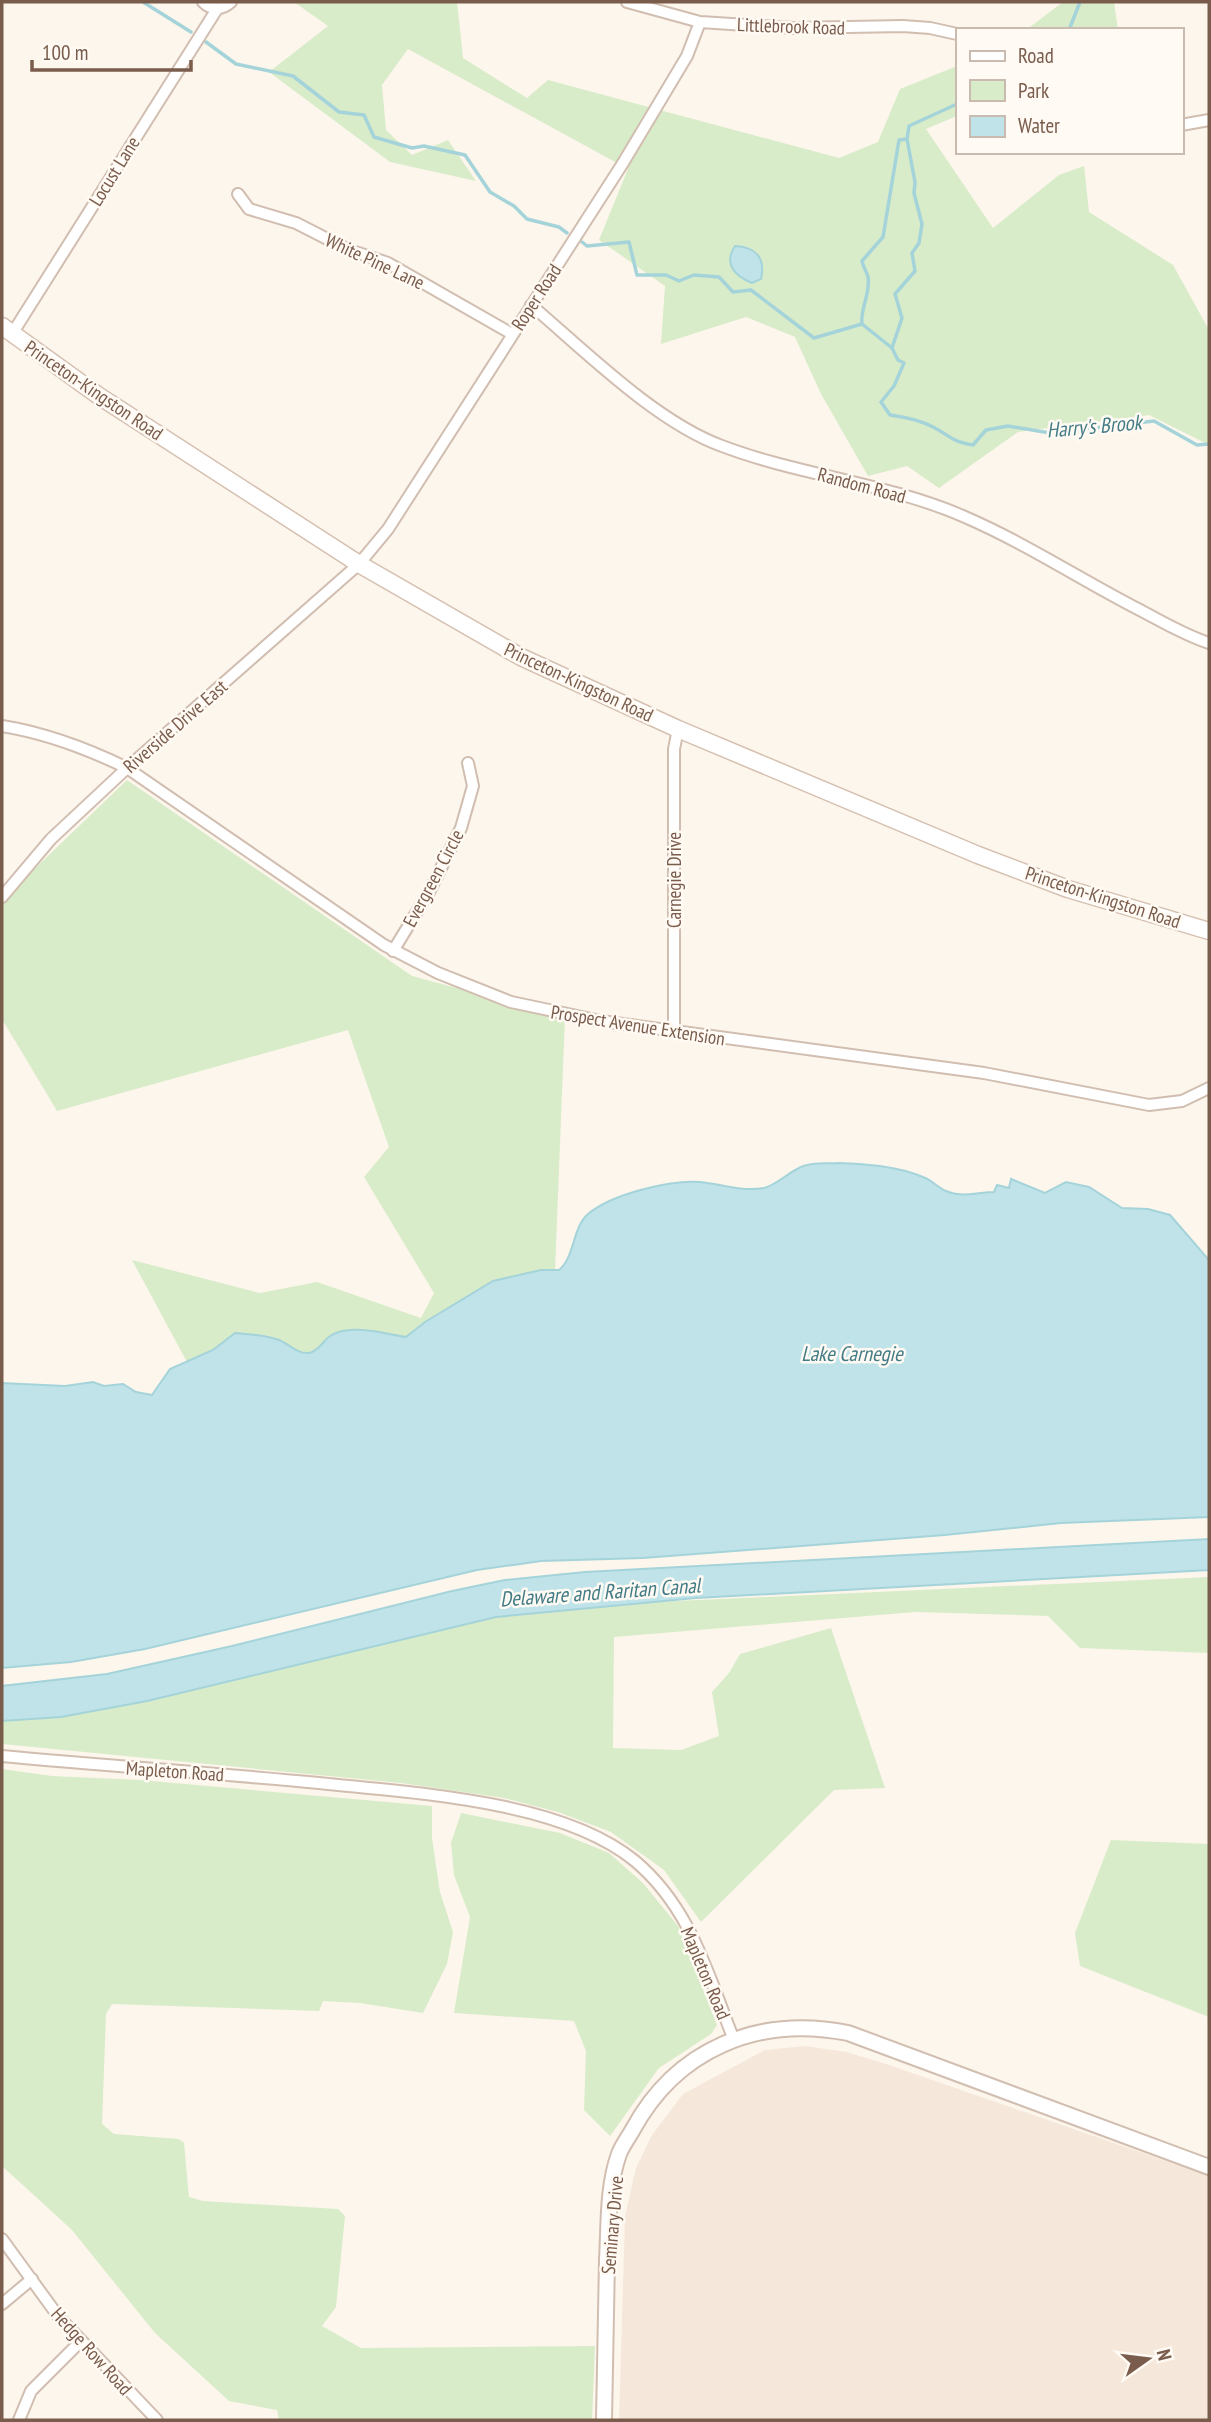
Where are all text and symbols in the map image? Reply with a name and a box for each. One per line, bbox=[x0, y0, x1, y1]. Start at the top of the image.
street label: Littlebrook Road bbox=[737, 12, 845, 40]
scale bar bbox=[32, 28, 191, 72]
legend bbox=[956, 28, 1183, 154]
text: 100 m bbox=[42, 39, 88, 66]
text: Road bbox=[1018, 42, 1054, 69]
text: Park bbox=[1018, 77, 1049, 104]
text: Water bbox=[1018, 112, 1060, 139]
street label: Locust Lane bbox=[83, 132, 145, 210]
street label: White Pine Lane bbox=[322, 228, 428, 294]
street label: Roper Road bbox=[506, 259, 566, 335]
street label: Princeton-Kingston Road bbox=[20, 335, 168, 445]
water label: Harry's Brook bbox=[1045, 408, 1145, 444]
street label: Random Road bbox=[815, 462, 909, 508]
street label: Princeton-Kingston Road bbox=[501, 637, 657, 727]
street label: Riverside Drive East bbox=[118, 674, 233, 778]
street label: Evergreen Circle bbox=[397, 825, 469, 931]
street label: Carnegie Drive bbox=[662, 832, 686, 928]
street label: Princeton-Kingston Road bbox=[1022, 861, 1184, 933]
street label: Prospect Avenue Extension bbox=[549, 999, 727, 1051]
water label: Lake Carnegie bbox=[801, 1340, 904, 1367]
water label: Delaware and Raritan Canal bbox=[499, 1571, 703, 1612]
street label: Mapleton Road bbox=[125, 1756, 225, 1786]
street label: Mapleton Road bbox=[676, 1923, 736, 2023]
street label: Seminary Drive bbox=[596, 2175, 628, 2275]
street label: Hedge Row Road bbox=[46, 2302, 138, 2400]
north arrow bbox=[1113, 2324, 1183, 2394]
text: N bbox=[1152, 2347, 1177, 2363]

